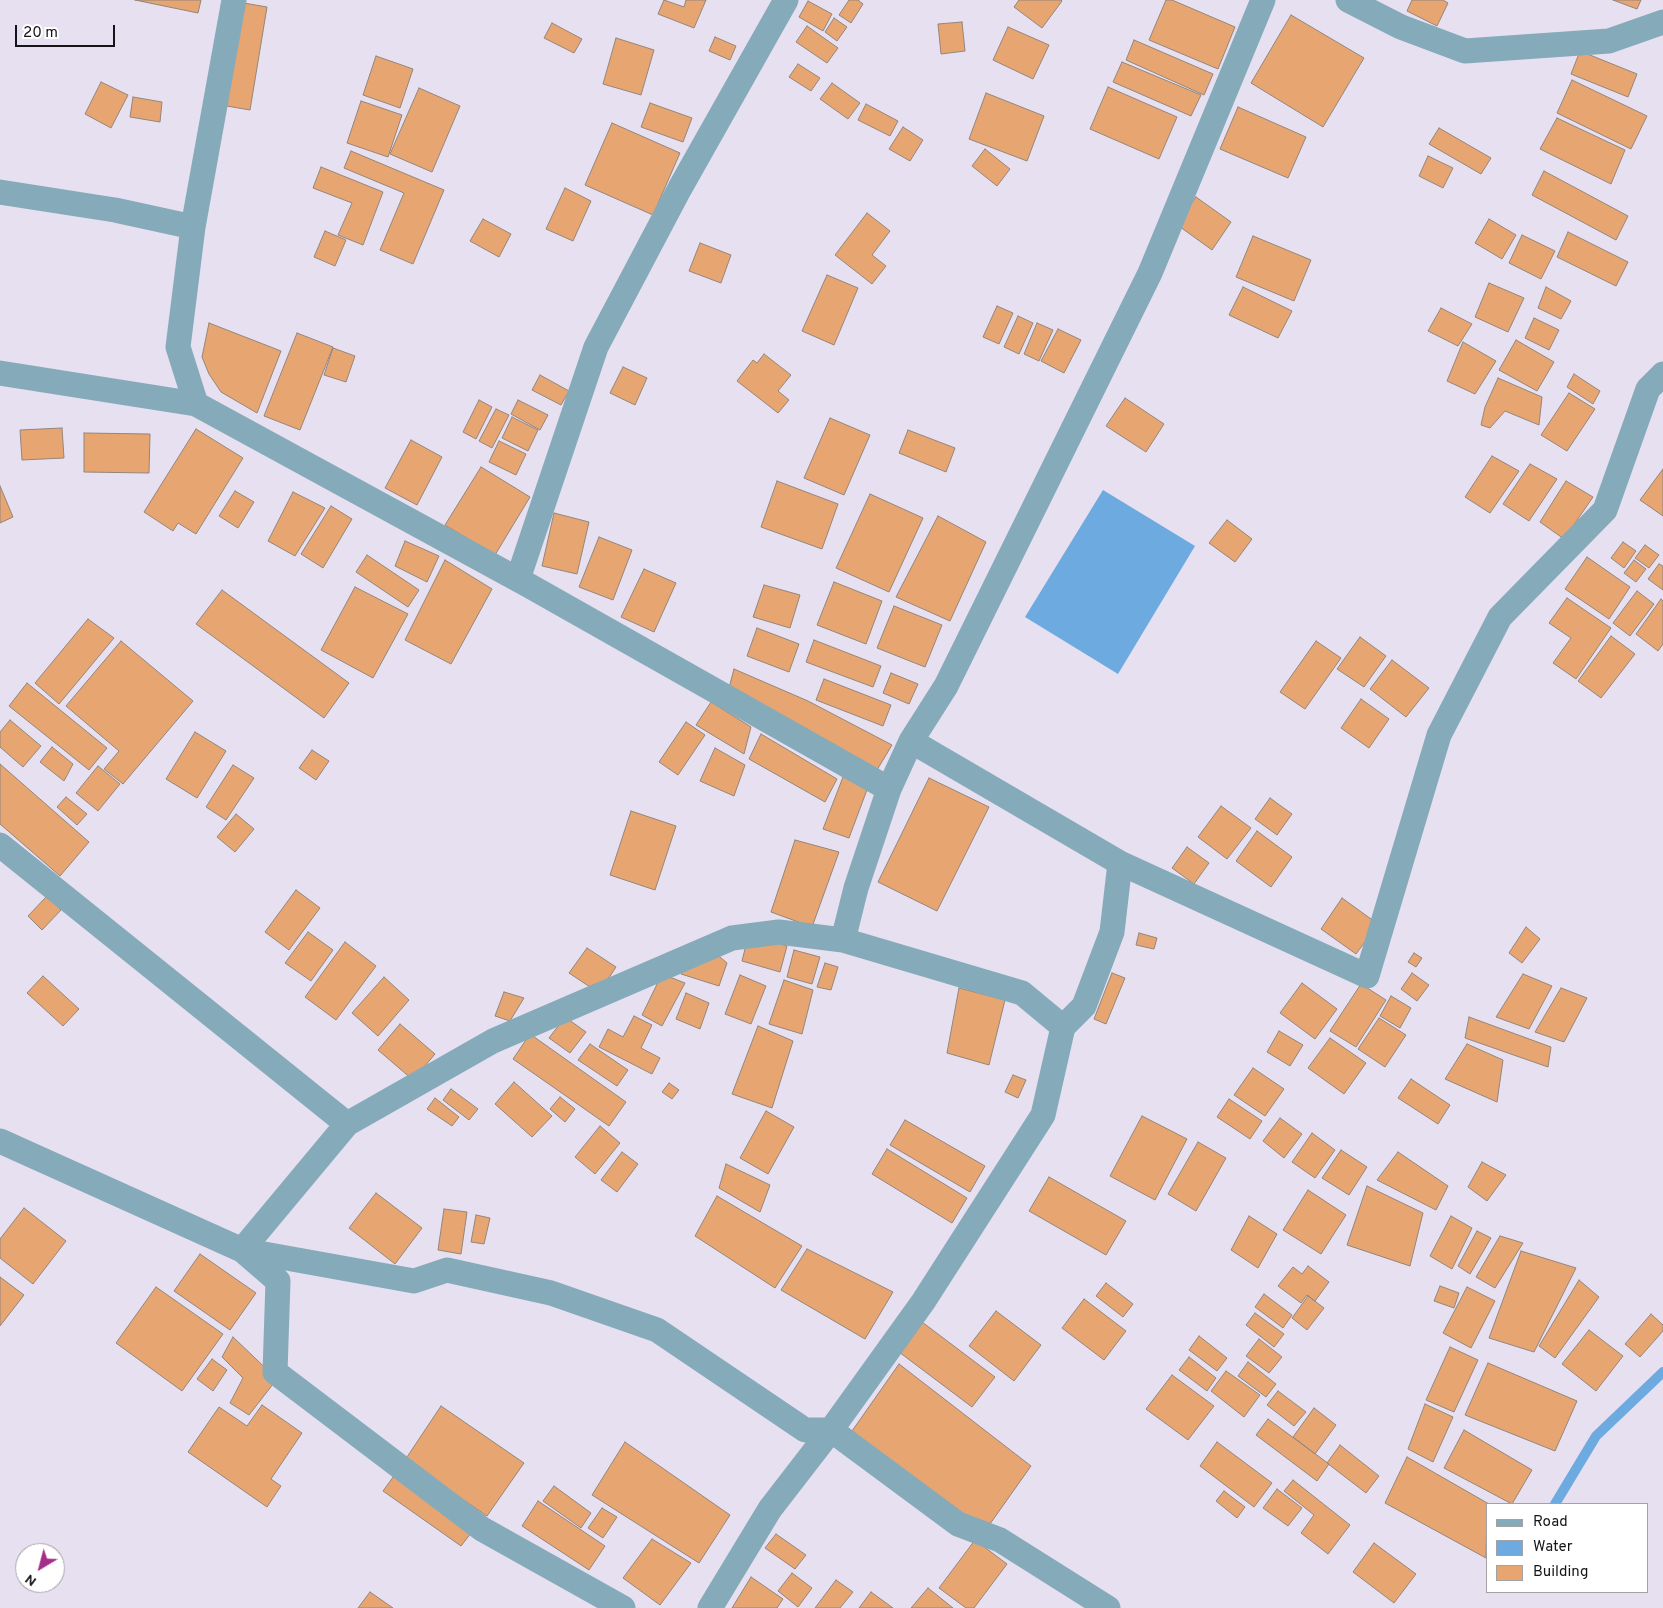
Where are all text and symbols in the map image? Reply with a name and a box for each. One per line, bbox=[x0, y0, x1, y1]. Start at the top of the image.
scale bar bbox=[18, 15, 118, 47]
text: 20 m bbox=[23, 24, 58, 43]
legend bbox=[1486, 1503, 1648, 1593]
text: Road bbox=[1533, 1513, 1568, 1532]
text: Water bbox=[1533, 1538, 1572, 1557]
north arrow bbox=[15, 1543, 65, 1593]
text: Building bbox=[1533, 1563, 1588, 1582]
text: N bbox=[22, 1570, 40, 1589]

